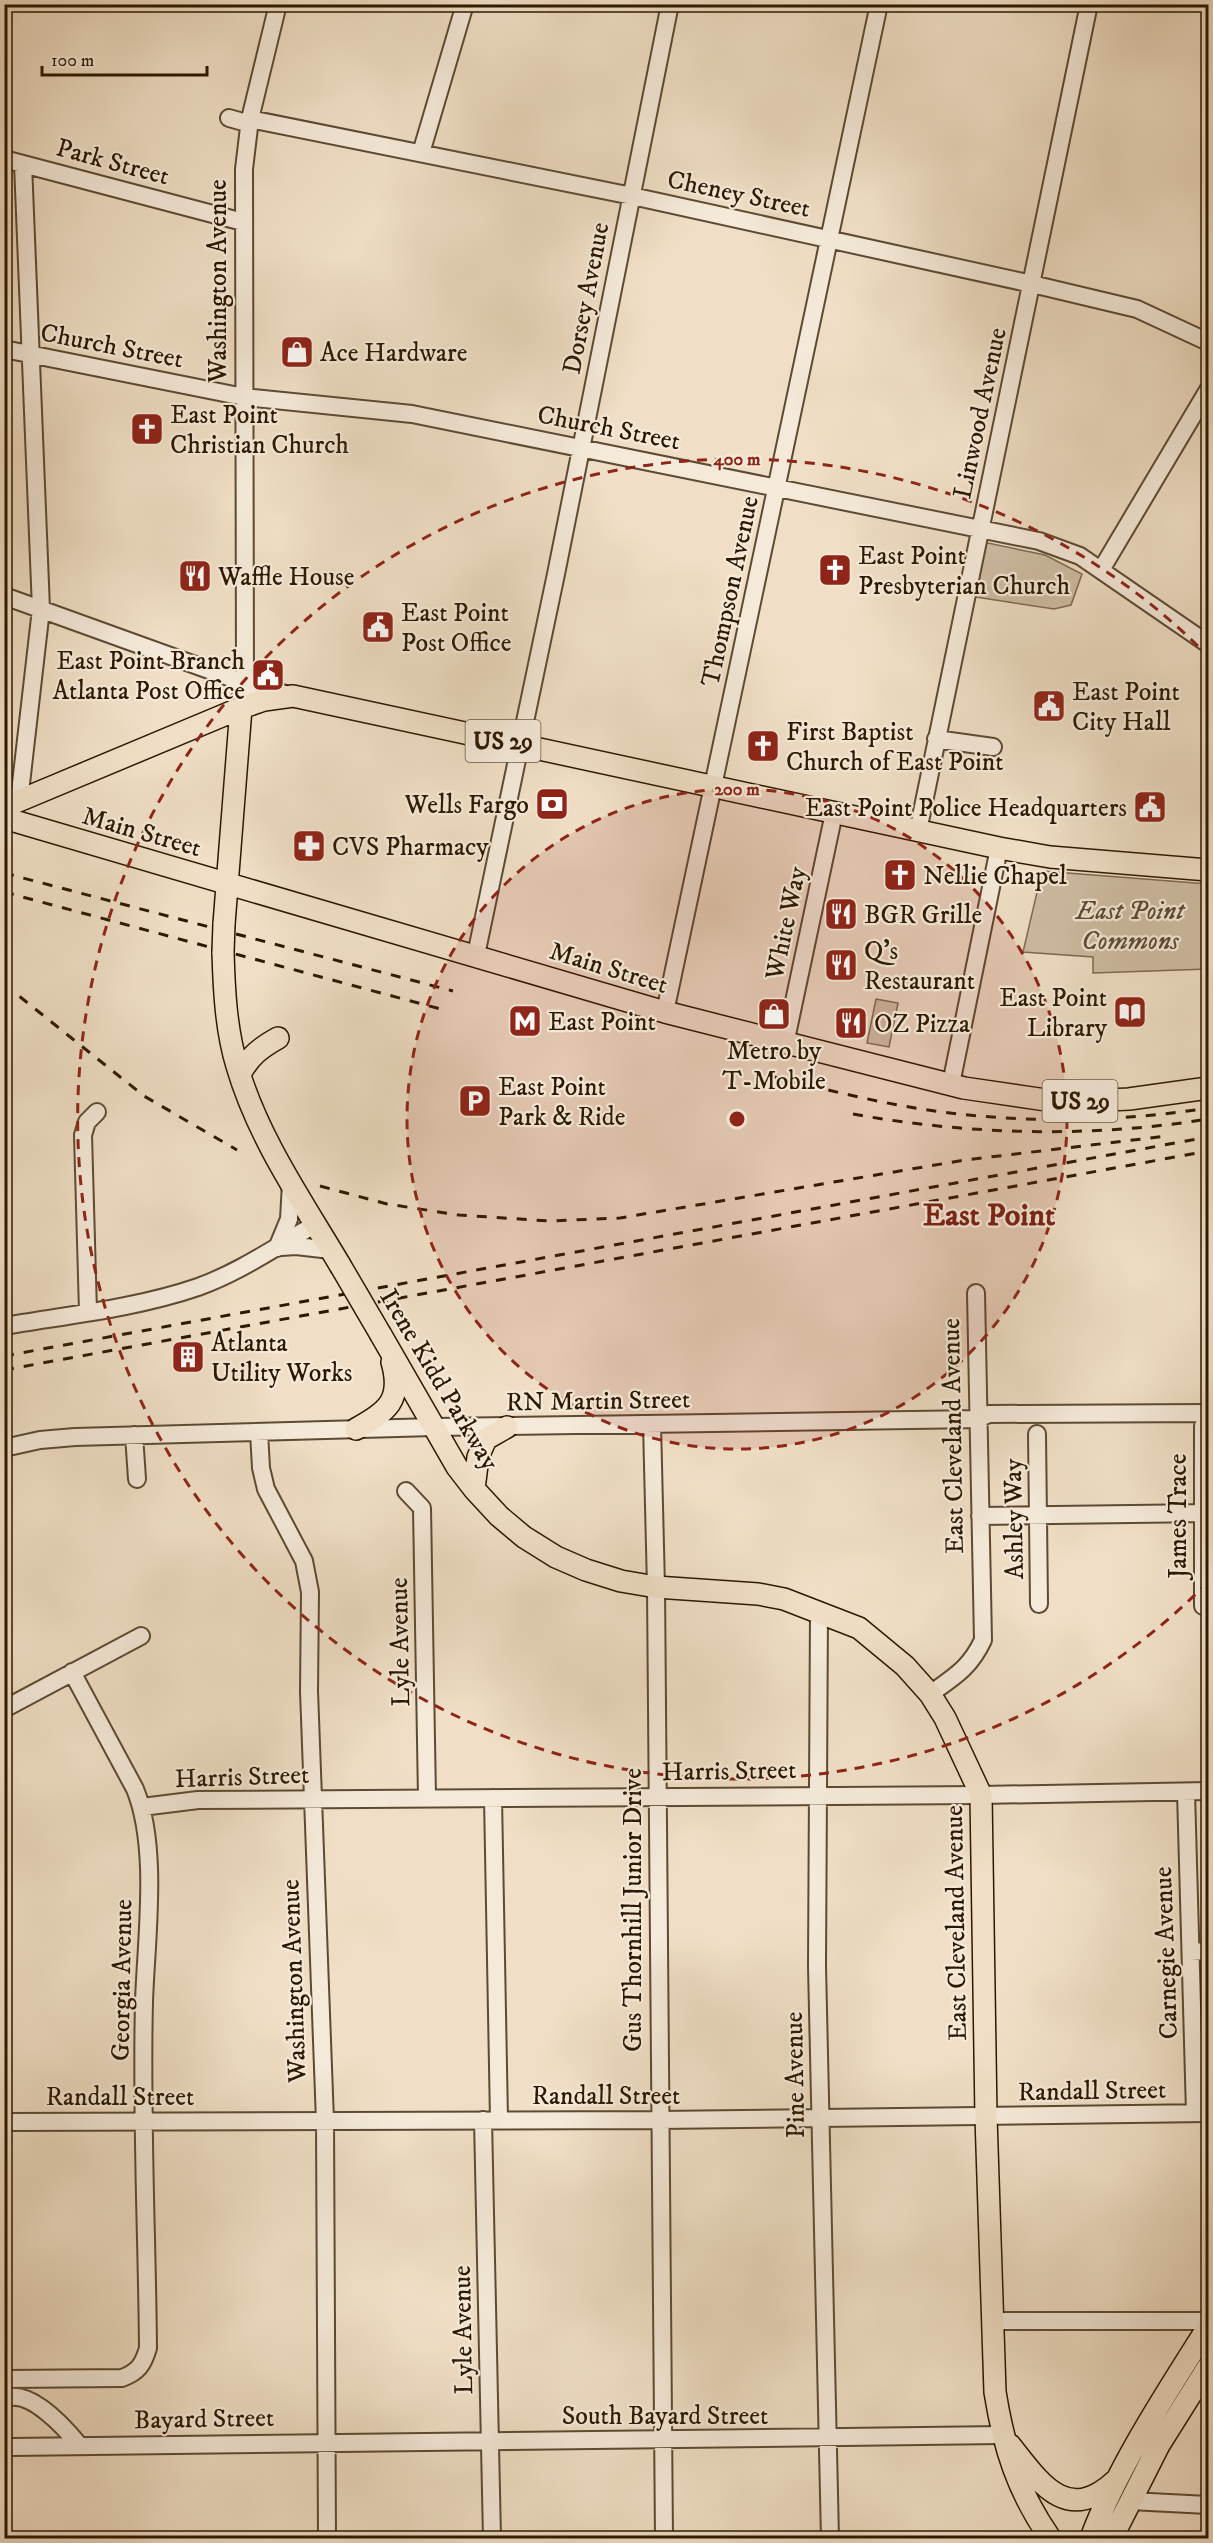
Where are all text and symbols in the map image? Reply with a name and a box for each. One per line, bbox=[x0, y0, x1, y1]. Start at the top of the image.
scale bar bbox=[42, 39, 207, 77]
text: 100 m bbox=[51, 50, 94, 72]
street label: Park Street bbox=[52, 132, 173, 193]
street label: Cheney Street bbox=[664, 163, 813, 226]
street label: Washington Avenue bbox=[202, 179, 235, 384]
street label: Dorsey Avenue bbox=[556, 220, 617, 377]
street label: Church Street bbox=[37, 316, 186, 376]
street label: Linwood Avenue bbox=[946, 325, 1015, 502]
shop icon: Ace Hardware bbox=[279, 334, 315, 370]
place label: Ace Hardware bbox=[320, 337, 468, 370]
street label: Church Street bbox=[534, 398, 683, 458]
place label: East Point Christian Church bbox=[170, 399, 349, 462]
church icon: East Point Christian Church bbox=[129, 411, 165, 447]
text: 400 m bbox=[712, 449, 761, 471]
street label: Thompson Avenue bbox=[694, 493, 767, 690]
place label: East Point Presbyterian Church bbox=[858, 540, 1071, 603]
church icon: East Point Presbyterian Church bbox=[817, 552, 853, 588]
restaurant icon: Waffle House bbox=[177, 558, 213, 594]
place label: Waffle House bbox=[217, 561, 354, 594]
place label: East Point Post Office bbox=[401, 597, 512, 660]
public building icon: East Point Post Office bbox=[360, 609, 396, 645]
place label: East Point Branch Atlanta Post Office bbox=[52, 645, 245, 708]
public building icon: East Point Branch Atlanta Post Office bbox=[250, 657, 286, 693]
place label: East Point City Hall bbox=[1072, 676, 1180, 739]
public building icon: East Point City Hall bbox=[1031, 688, 1067, 724]
place label: First Baptist Church of East Point bbox=[786, 716, 1004, 779]
road number: US 29 bbox=[466, 720, 540, 762]
church icon: First Baptist Church of East Point bbox=[745, 728, 781, 764]
text: 200 m bbox=[714, 779, 760, 801]
bank icon: Wells Fargo bbox=[534, 786, 570, 822]
place label: Wells Fargo bbox=[404, 789, 529, 822]
public building icon: East Point Police Headquarters bbox=[1132, 789, 1168, 825]
place label: East Point Police Headquarters bbox=[805, 792, 1127, 825]
street label: Main Street bbox=[78, 800, 205, 865]
pharmacy icon: CVS Pharmacy bbox=[291, 828, 327, 864]
place label: CVS Pharmacy bbox=[332, 831, 489, 864]
church icon: Nellie Chapel bbox=[882, 857, 918, 893]
place label: Nellie Chapel bbox=[923, 860, 1067, 893]
street label: White Way bbox=[758, 863, 815, 984]
park label: East Point Commons bbox=[1074, 895, 1186, 958]
restaurant icon: BGR Grille bbox=[823, 896, 859, 932]
place label: BGR Grille bbox=[864, 899, 982, 932]
street label: Main Street bbox=[545, 935, 672, 1002]
place label: Q's Restaurant bbox=[864, 935, 975, 998]
restaurant icon: Q's Restaurant bbox=[823, 947, 859, 983]
place label: East Point Library bbox=[999, 982, 1108, 1045]
library icon: East Point Library bbox=[1112, 994, 1148, 1030]
shop icon: Metro by T-Mobile bbox=[756, 996, 792, 1032]
metro station icon: East Point bbox=[507, 1003, 543, 1039]
restaurant icon: OZ Pizza bbox=[833, 1005, 869, 1041]
place label: East Point bbox=[548, 1006, 656, 1039]
place label: OZ Pizza bbox=[874, 1008, 970, 1041]
place label: Metro by T-Mobile bbox=[722, 1035, 826, 1098]
place label: East Point Park & Ride bbox=[498, 1071, 625, 1134]
road number: US 29 bbox=[1042, 1080, 1118, 1122]
parking icon: East Point Park & Ride bbox=[457, 1083, 493, 1119]
centre of rings bbox=[727, 1109, 747, 1129]
district label: East Point bbox=[923, 1196, 1056, 1236]
street label: Irene Kidd Parkway bbox=[372, 1283, 506, 1477]
street label: East Cleveland Avenue bbox=[935, 1318, 972, 1554]
place label: Atlanta Utility Works bbox=[211, 1327, 352, 1390]
building icon: Atlanta Utility Works bbox=[170, 1339, 206, 1375]
street label: RN Martin Street bbox=[506, 1383, 690, 1420]
street label: James Trace bbox=[1162, 1453, 1195, 1581]
street label: Ashley Way bbox=[997, 1458, 1032, 1580]
street label: Lyle Avenue bbox=[383, 1577, 418, 1707]
street label: Harris Street bbox=[661, 1754, 797, 1789]
street label: Harris Street bbox=[174, 1759, 310, 1796]
street label: Gus Thornhill Junior Drive bbox=[617, 1768, 650, 2052]
street label: East Cleveland Avenue bbox=[938, 1805, 975, 2041]
street label: Carnegie Avenue bbox=[1147, 1866, 1186, 2040]
street label: Washington Avenue bbox=[274, 1879, 315, 2084]
street label: Georgia Avenue bbox=[105, 1899, 140, 2061]
street label: Pine Avenue bbox=[778, 2011, 813, 2139]
street label: Randall Street bbox=[1017, 2074, 1167, 2109]
street label: Randall Street bbox=[532, 2080, 680, 2113]
street label: Randall Street bbox=[46, 2081, 194, 2114]
street label: Lyle Avenue bbox=[446, 2265, 481, 2395]
street label: South Bayard Street bbox=[562, 2400, 768, 2433]
street label: Bayard Street bbox=[134, 2402, 274, 2437]

